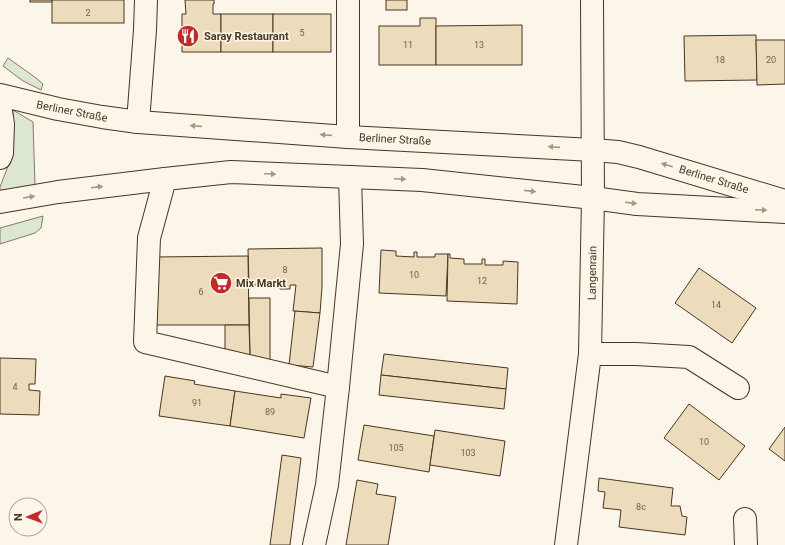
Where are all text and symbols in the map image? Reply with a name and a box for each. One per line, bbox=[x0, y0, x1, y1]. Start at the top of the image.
house number: 2 bbox=[85, 8, 91, 18]
restaurant icon: Saray Restaurant bbox=[175, 23, 201, 49]
house number: 5 bbox=[299, 28, 305, 38]
place label: Saray Restaurant bbox=[204, 30, 289, 43]
house number: 11 bbox=[403, 40, 413, 50]
house number: 13 bbox=[474, 40, 484, 50]
house number: 18 bbox=[715, 55, 725, 65]
house number: 20 bbox=[766, 55, 776, 65]
street label: Berliner Straße bbox=[35, 98, 109, 125]
one-way arrow bbox=[190, 123, 202, 130]
street label: Berliner Straße bbox=[359, 131, 431, 148]
one-way arrow bbox=[320, 132, 332, 139]
one-way arrow bbox=[548, 144, 560, 151]
one-way arrow bbox=[661, 162, 673, 168]
street label: Berliner Straße bbox=[677, 163, 750, 196]
one-way arrow bbox=[264, 170, 276, 177]
one-way arrow bbox=[394, 175, 406, 182]
one-way arrow bbox=[90, 184, 103, 190]
one-way arrow bbox=[524, 188, 536, 194]
one-way arrow bbox=[23, 194, 35, 200]
one-way arrow bbox=[625, 200, 637, 206]
one-way arrow bbox=[755, 207, 767, 214]
street label: Langenrain bbox=[586, 246, 599, 300]
house number: 8 bbox=[282, 265, 288, 275]
supermarket icon: Mix Markt bbox=[208, 270, 234, 296]
house number: 10 bbox=[409, 270, 419, 280]
house number: 12 bbox=[477, 276, 487, 286]
place label: Mix Markt bbox=[236, 277, 286, 290]
house number: 6 bbox=[198, 287, 204, 297]
house number: 14 bbox=[711, 300, 721, 310]
house number: 4 bbox=[12, 382, 18, 392]
house number: 91 bbox=[192, 398, 202, 408]
house number: 89 bbox=[265, 407, 275, 417]
house number: 10 bbox=[699, 437, 709, 447]
house number: 105 bbox=[388, 443, 404, 453]
house number: 103 bbox=[460, 448, 476, 458]
north arrow bbox=[8, 497, 48, 537]
house number: 8c bbox=[636, 502, 646, 512]
text: N bbox=[12, 513, 25, 521]

